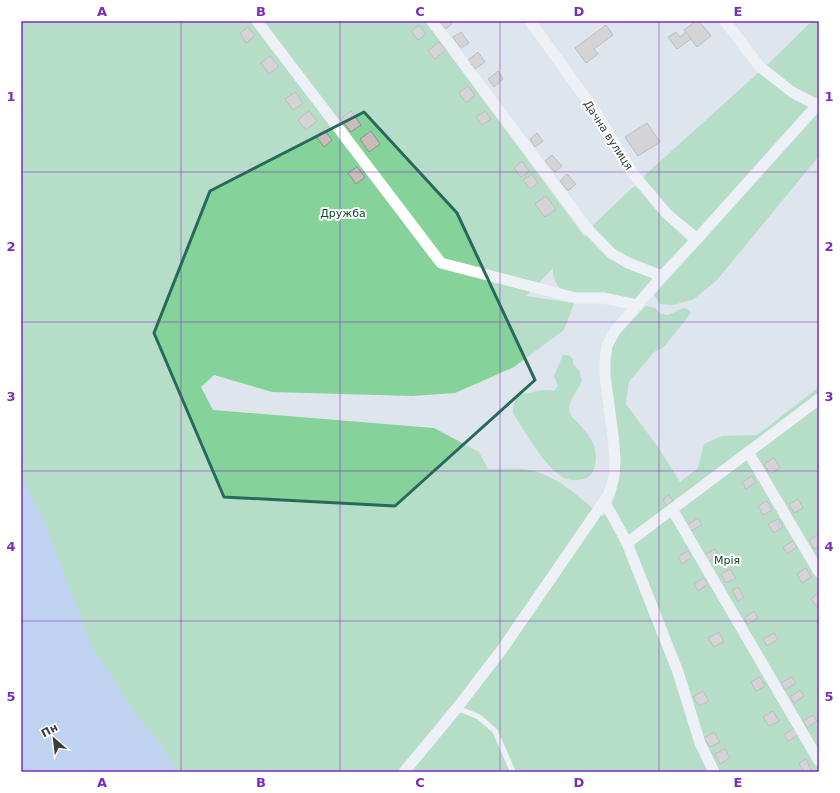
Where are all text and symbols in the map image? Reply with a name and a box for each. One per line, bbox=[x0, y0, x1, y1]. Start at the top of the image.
text: A bbox=[97, 4, 107, 19]
text: B bbox=[256, 4, 266, 19]
text: C bbox=[415, 4, 425, 19]
text: D bbox=[574, 4, 585, 19]
text: E bbox=[734, 4, 742, 19]
text: 1 bbox=[6, 89, 16, 104]
text: 1 bbox=[824, 89, 834, 104]
street label: Дачна вулиця bbox=[581, 98, 635, 172]
park label: Дружба bbox=[320, 207, 366, 220]
text: 2 bbox=[6, 239, 16, 254]
text: 2 bbox=[824, 239, 834, 254]
text: 3 bbox=[6, 389, 16, 404]
text: 3 bbox=[824, 389, 834, 404]
text: 4 bbox=[6, 539, 16, 554]
text: 4 bbox=[824, 539, 834, 554]
park label: Мрія bbox=[714, 554, 740, 567]
text: 5 bbox=[6, 689, 16, 704]
text: 5 bbox=[824, 689, 834, 704]
north arrow bbox=[34, 719, 74, 759]
text: Пн bbox=[39, 721, 60, 740]
text: A bbox=[97, 775, 107, 790]
text: B bbox=[256, 775, 266, 790]
text: C bbox=[415, 775, 425, 790]
text: D bbox=[574, 775, 585, 790]
text: E bbox=[734, 775, 742, 790]

